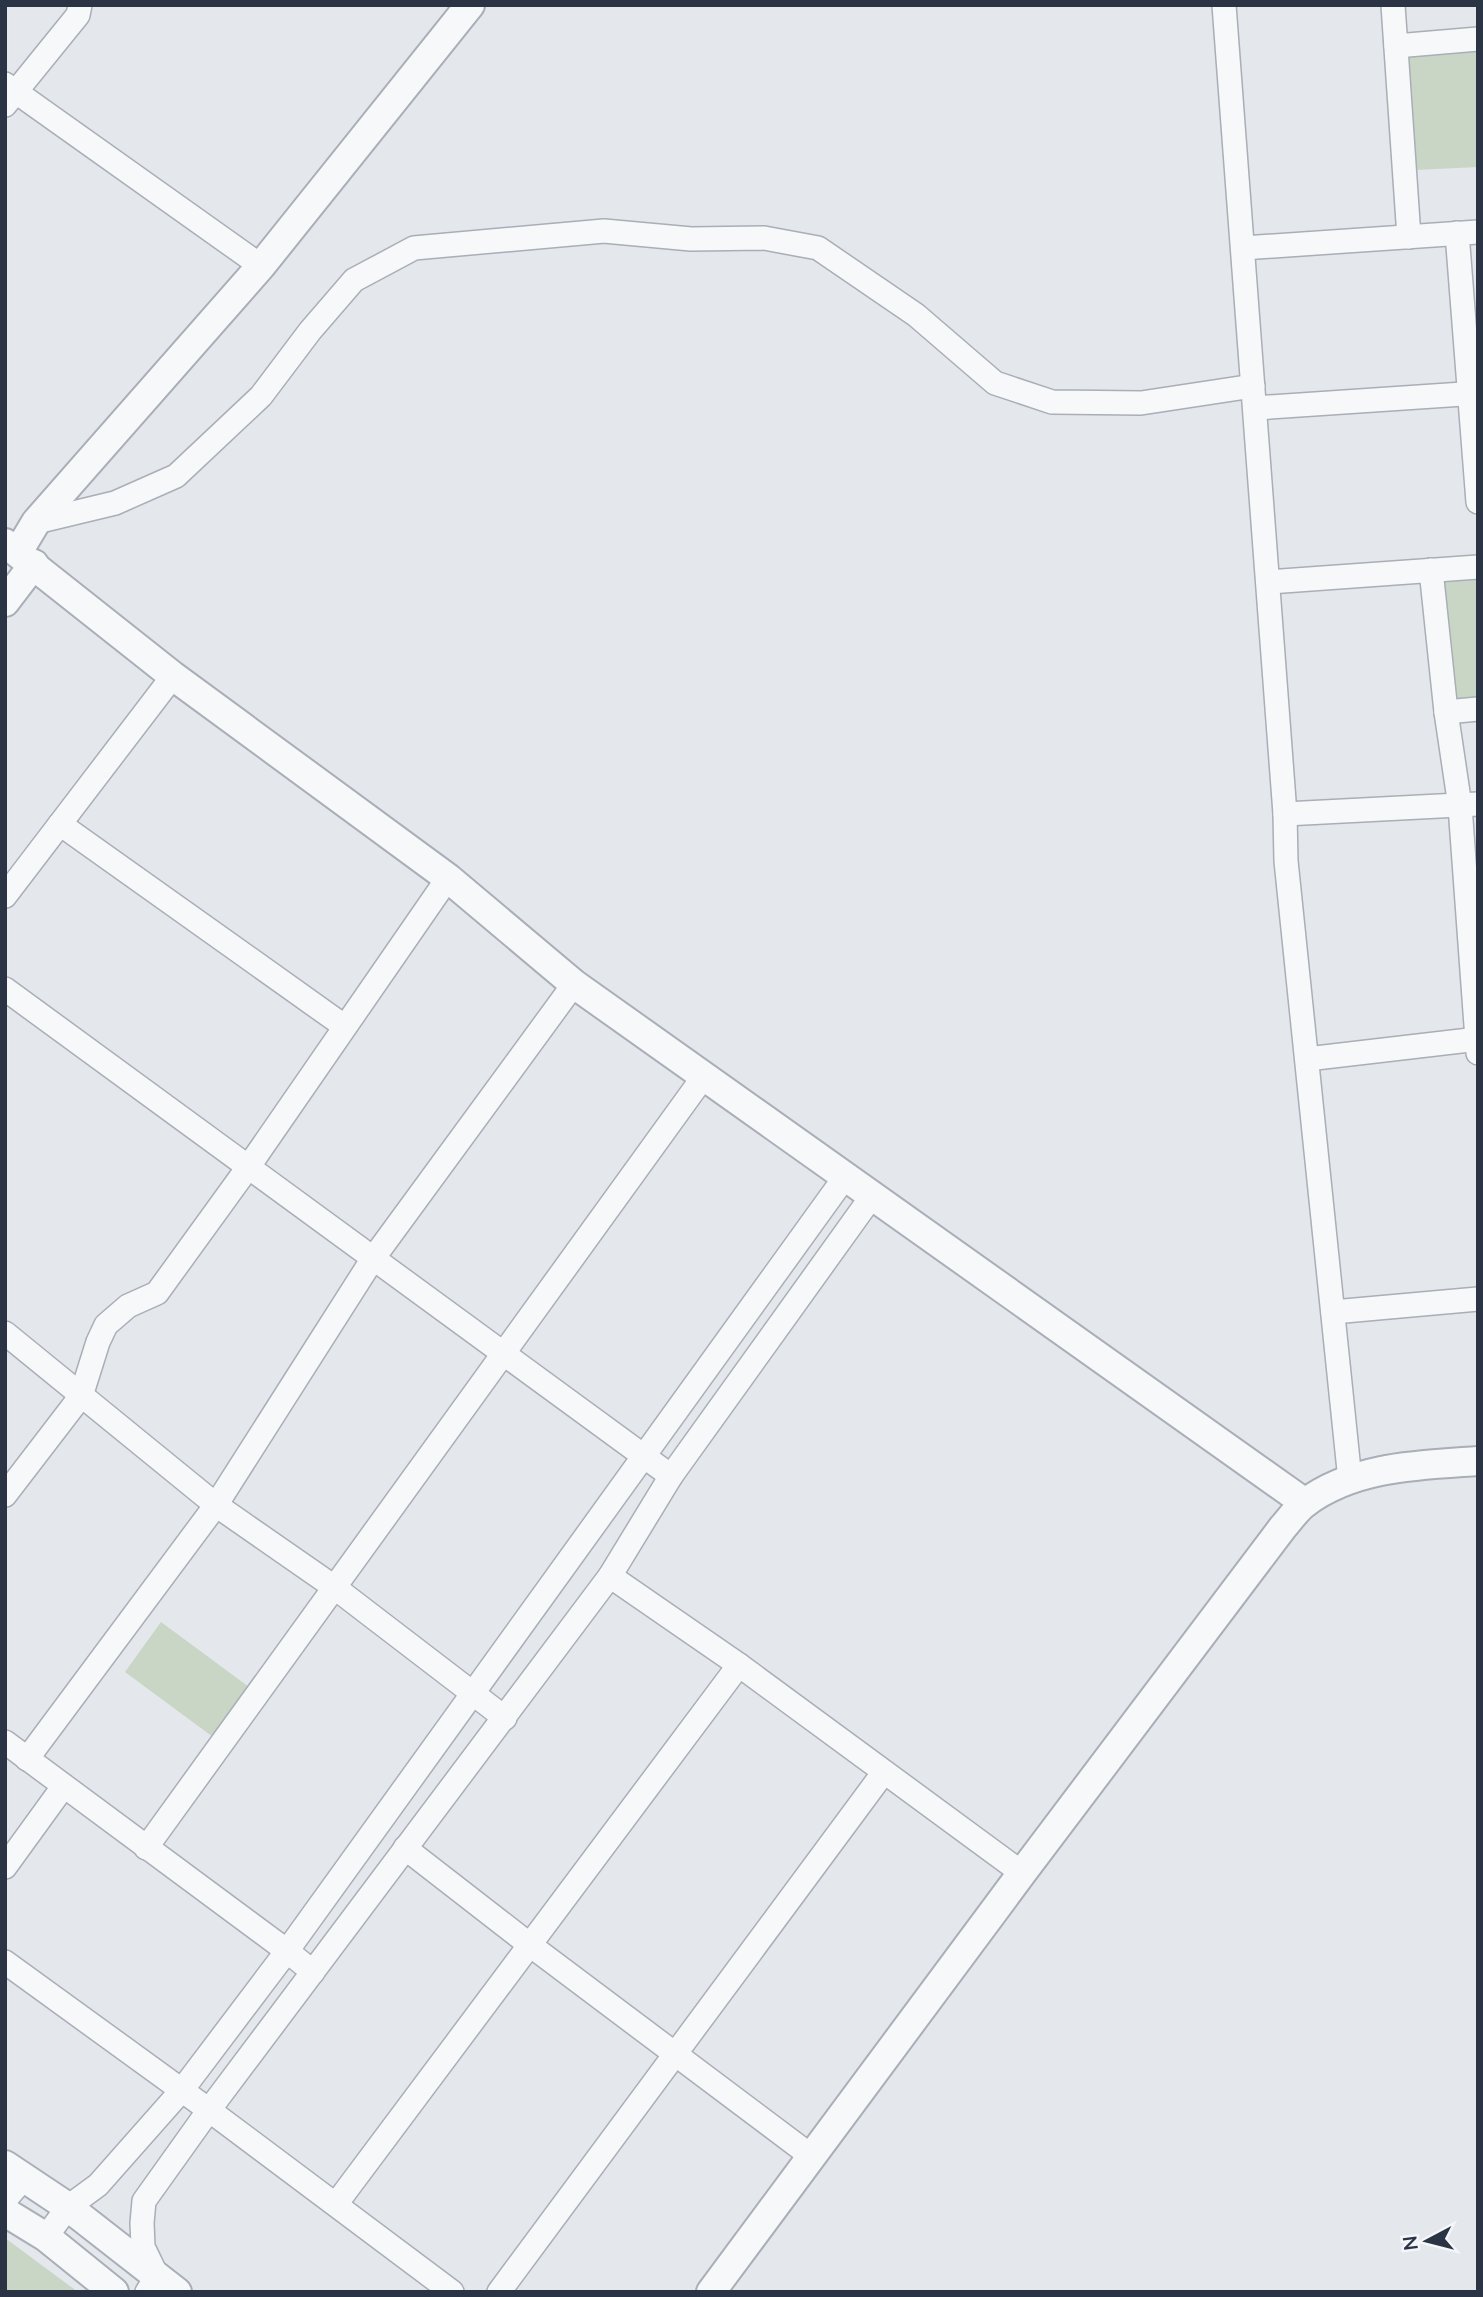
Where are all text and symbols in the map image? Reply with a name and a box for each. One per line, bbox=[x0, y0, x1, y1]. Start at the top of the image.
north arrow bbox=[1392, 2206, 1462, 2276]
text: N bbox=[1397, 2234, 1422, 2252]

